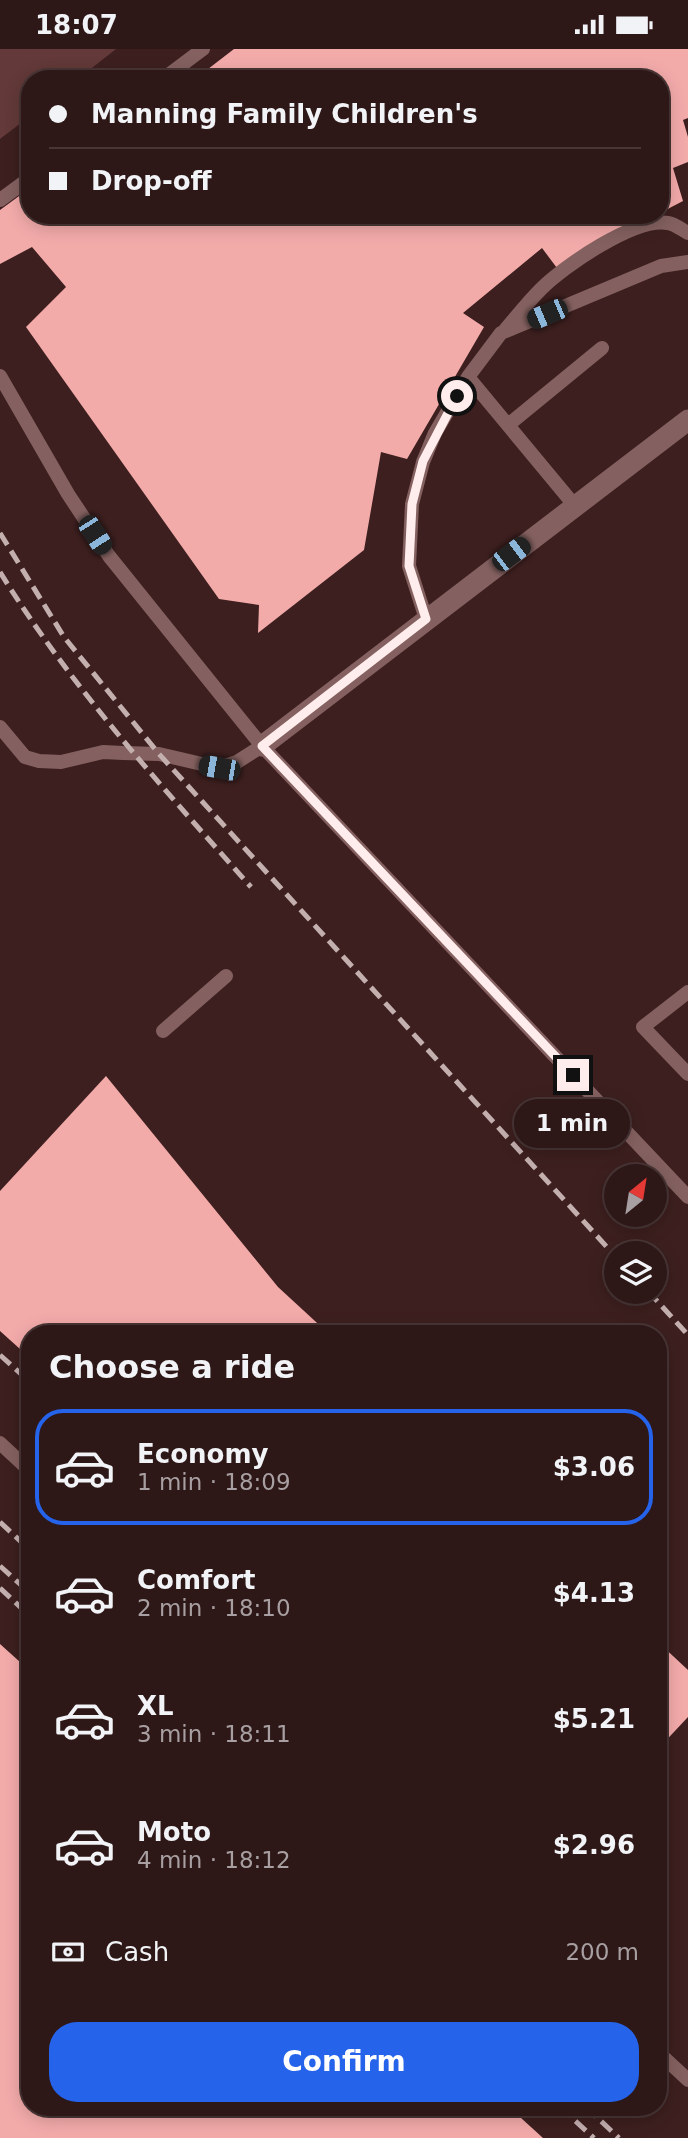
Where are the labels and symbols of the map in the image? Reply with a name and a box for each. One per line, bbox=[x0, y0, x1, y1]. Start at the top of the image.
car bbox=[524, 296, 571, 332]
route start bbox=[441, 380, 473, 412]
car bbox=[75, 512, 116, 558]
car bbox=[488, 533, 535, 575]
car bbox=[197, 754, 242, 782]
route end bbox=[557, 1059, 589, 1091]
callout: 1 min bbox=[515, 1099, 631, 1149]
north arrow bbox=[604, 1164, 667, 1227]

